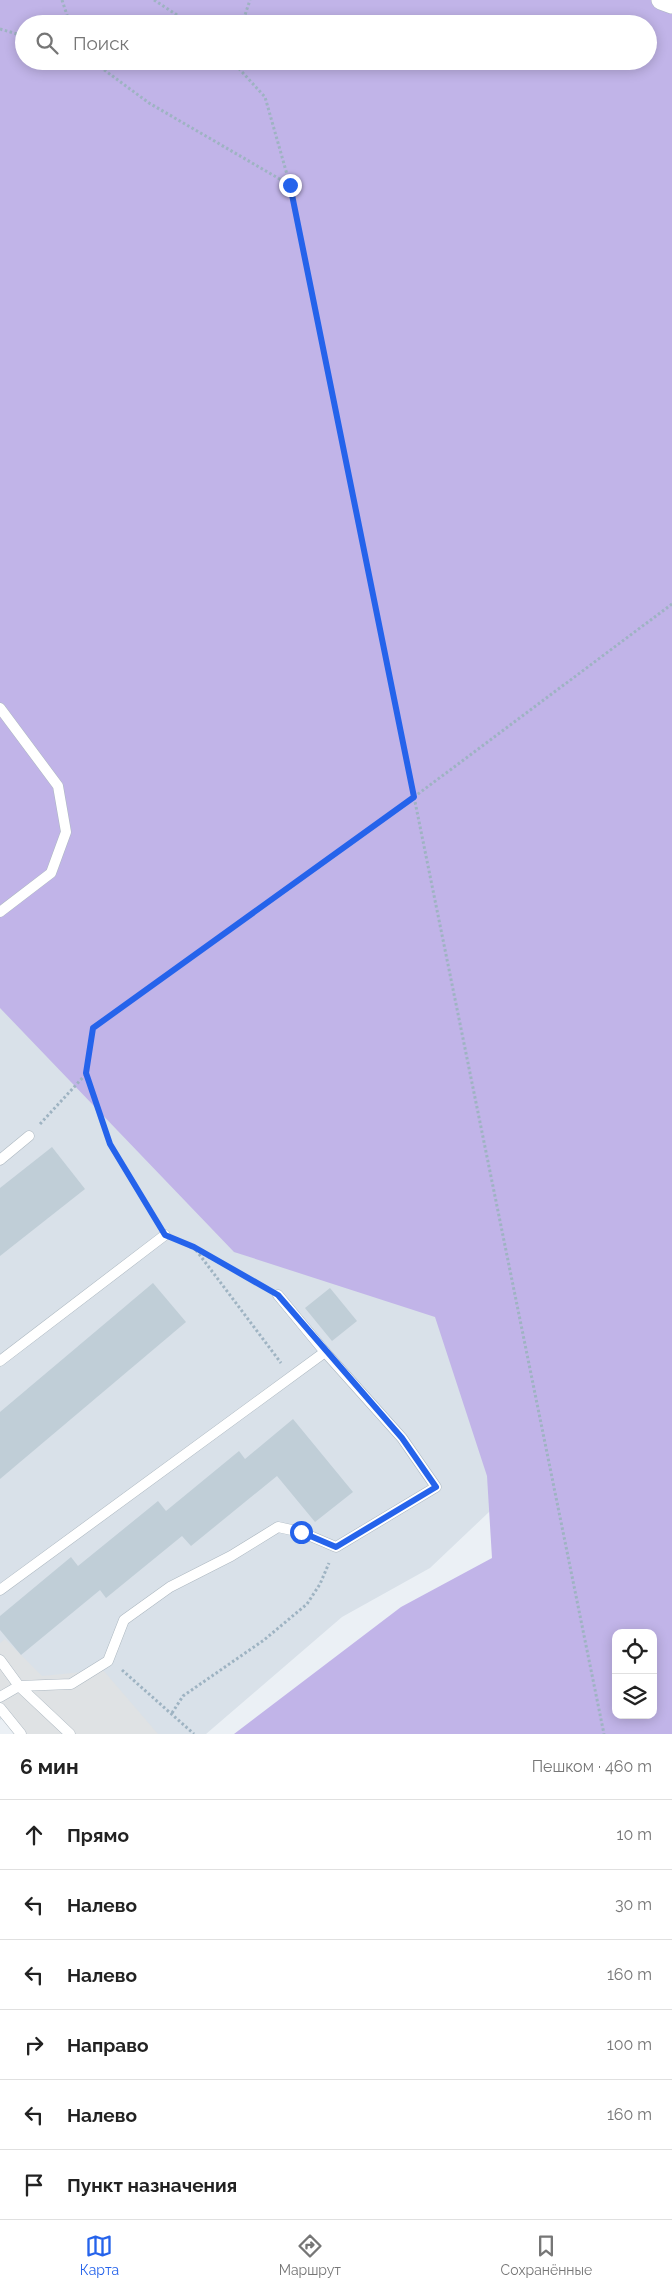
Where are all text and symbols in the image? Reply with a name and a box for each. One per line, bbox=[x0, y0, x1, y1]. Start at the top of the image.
search box bbox=[15, 15, 657, 70]
icon: search bbox=[33, 29, 61, 57]
text: Поиск bbox=[73, 32, 129, 54]
route end bbox=[279, 174, 302, 197]
route start bbox=[290, 1521, 313, 1544]
map controls bbox=[612, 1629, 657, 1719]
button: locate bbox=[612, 1629, 657, 1674]
button: layers bbox=[612, 1674, 657, 1719]
text: 6 мин bbox=[20, 1754, 79, 1779]
text: Пешком · 460 m bbox=[532, 1757, 652, 1776]
icon: ahead bbox=[20, 1821, 48, 1849]
text: Прямо bbox=[67, 1824, 129, 1846]
text: 10 m bbox=[617, 1825, 652, 1844]
icon: left bbox=[20, 1891, 48, 1919]
text: Налево bbox=[67, 1894, 137, 1916]
text: 30 m bbox=[615, 1895, 652, 1914]
icon: left bbox=[20, 1961, 48, 1989]
text: Налево bbox=[67, 1964, 137, 1986]
text: 160 m bbox=[607, 1965, 652, 1984]
icon: right bbox=[20, 2031, 48, 2059]
text: Направо bbox=[67, 2034, 148, 2056]
text: 100 m bbox=[607, 2035, 652, 2054]
icon: left bbox=[20, 2101, 48, 2129]
text: Налево bbox=[67, 2104, 137, 2126]
text: 160 m bbox=[607, 2105, 652, 2124]
icon: arrive bbox=[20, 2171, 48, 2199]
text: Пункт назначения bbox=[67, 2174, 237, 2196]
tab: Карта bbox=[80, 2232, 119, 2278]
tab: Маршрут bbox=[279, 2232, 341, 2278]
tab: Сохранённые bbox=[501, 2232, 592, 2278]

